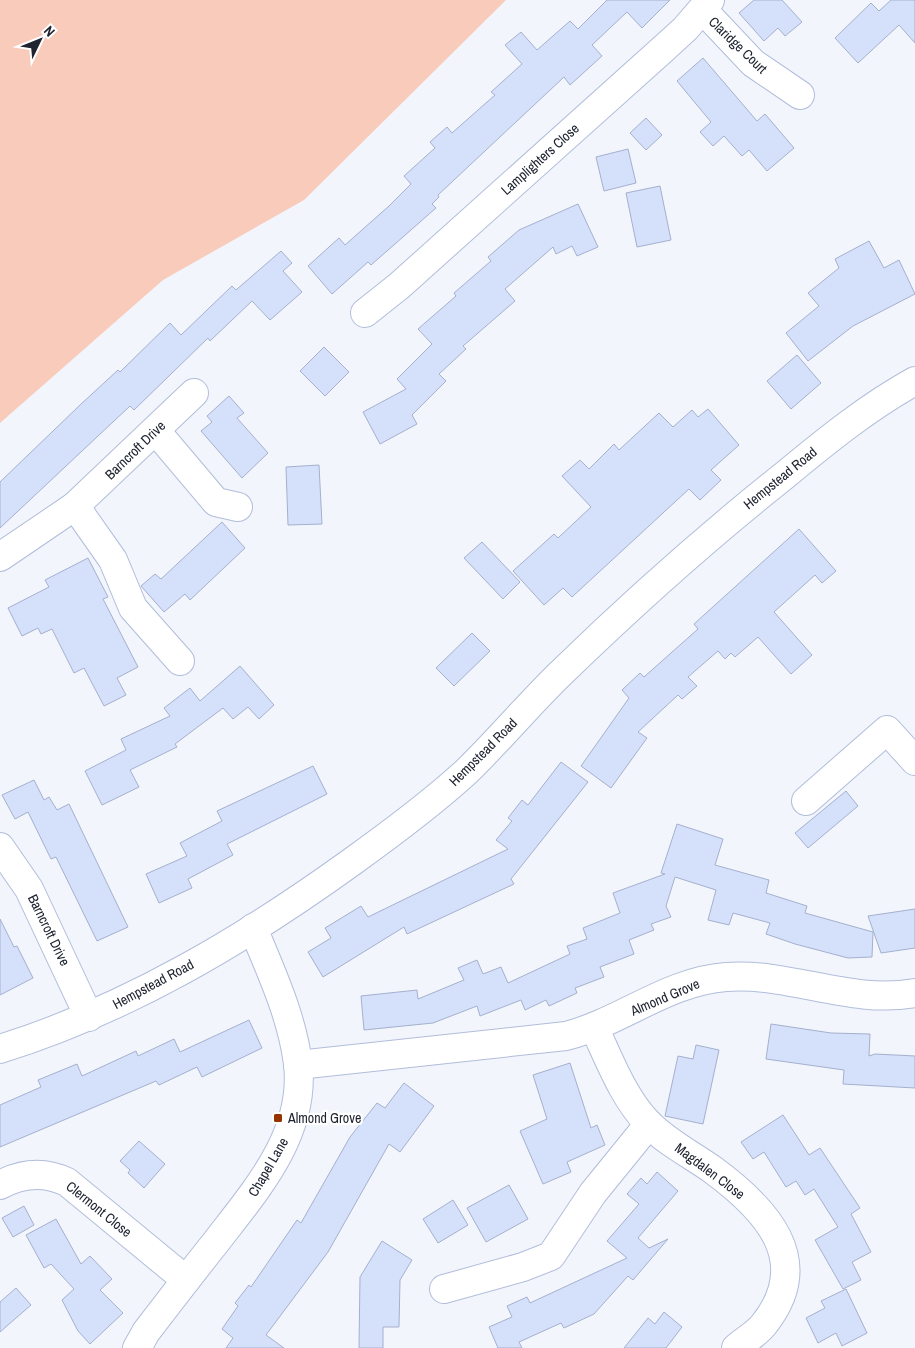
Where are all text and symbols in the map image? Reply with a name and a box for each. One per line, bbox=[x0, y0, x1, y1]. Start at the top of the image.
street label: Claridge Court bbox=[705, 13, 771, 77]
north arrow bbox=[15, 15, 65, 65]
text: N bbox=[40, 22, 59, 40]
street label: Lamplighters Close bbox=[497, 119, 583, 199]
street label: Barncroft Drive bbox=[101, 417, 169, 483]
street label: Hempstead Road bbox=[740, 443, 820, 513]
street label: Hempstead Road bbox=[445, 714, 521, 790]
street label: Barncroft Drive bbox=[24, 891, 74, 969]
street label: Hempstead Road bbox=[109, 955, 197, 1013]
street label: Almond Grove bbox=[627, 974, 702, 1020]
place label: Almond Grove bbox=[287, 1109, 361, 1127]
marker: Almond Grove bbox=[272, 1112, 284, 1124]
street label: Chapel Lane bbox=[244, 1134, 292, 1200]
street label: Magdalen Close bbox=[671, 1139, 749, 1203]
street label: Clermont Close bbox=[63, 1177, 135, 1241]

